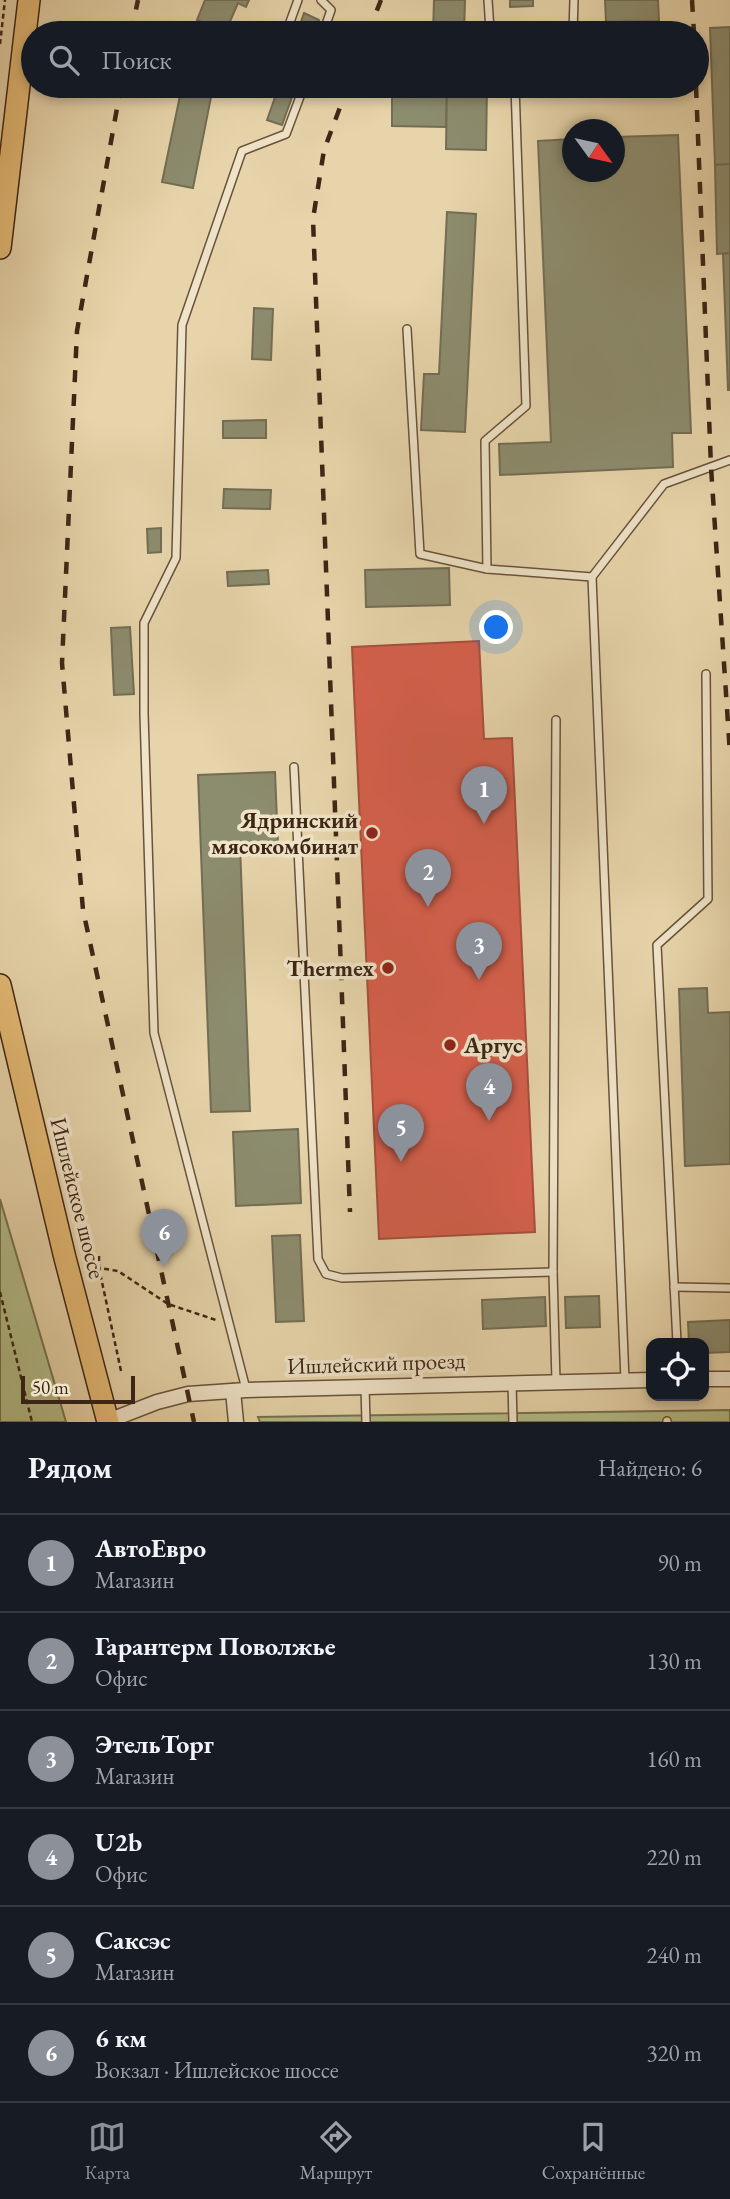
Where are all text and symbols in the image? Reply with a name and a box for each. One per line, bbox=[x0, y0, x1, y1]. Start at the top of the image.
search box bbox=[21, 21, 709, 98]
icon: search bbox=[45, 41, 83, 79]
text: Поиск bbox=[101, 43, 172, 77]
north arrow bbox=[562, 119, 625, 182]
your location bbox=[479, 610, 513, 644]
pin: 1 bbox=[461, 766, 507, 824]
place label: Ядринский мясокомбинат bbox=[211, 805, 359, 861]
marker: Ядринский мясокомбинат bbox=[364, 825, 380, 841]
pin: 2 bbox=[405, 849, 451, 907]
pin: 3 bbox=[456, 922, 502, 980]
place label: Thermex bbox=[287, 953, 374, 983]
marker: Thermex bbox=[380, 960, 396, 976]
place label: Аргус bbox=[463, 1030, 523, 1060]
marker: Аргус bbox=[442, 1037, 458, 1053]
pin: 4 bbox=[466, 1063, 512, 1121]
pin: 5 bbox=[378, 1104, 424, 1162]
street label: Ишлейское шоссе bbox=[43, 1114, 113, 1282]
pin: 6 bbox=[141, 1209, 187, 1267]
map controls bbox=[646, 1338, 709, 1401]
button: locate bbox=[646, 1338, 709, 1401]
street label: Ишлейский проезд bbox=[286, 1345, 466, 1381]
scale bar bbox=[21, 1373, 135, 1405]
text: 50 m bbox=[32, 1375, 69, 1400]
text: Рядом bbox=[28, 1448, 112, 1487]
text: Найдено: 6 bbox=[598, 1453, 702, 1483]
text: АвтоЕвро bbox=[95, 1531, 206, 1565]
text: 1 bbox=[45, 1548, 57, 1578]
text: 90 m bbox=[657, 1548, 702, 1578]
text: Магазин bbox=[95, 1565, 174, 1595]
text: Гарантерм Поволжье bbox=[95, 1629, 336, 1663]
text: 2 bbox=[45, 1646, 57, 1676]
text: 130 m bbox=[646, 1646, 702, 1676]
text: Офис bbox=[95, 1663, 148, 1693]
text: ЭтельТорг bbox=[95, 1727, 214, 1761]
text: 3 bbox=[45, 1744, 57, 1774]
text: 160 m bbox=[646, 1744, 702, 1774]
text: Магазин bbox=[95, 1761, 174, 1791]
text: U2b bbox=[95, 1825, 142, 1859]
text: 4 bbox=[45, 1842, 57, 1872]
text: 220 m bbox=[646, 1842, 702, 1872]
text: Офис bbox=[95, 1859, 148, 1889]
text: Саксэс bbox=[95, 1923, 171, 1957]
text: 5 bbox=[45, 1940, 57, 1970]
text: 240 m bbox=[646, 1940, 702, 1970]
text: Магазин bbox=[95, 1957, 174, 1987]
text: 6 км bbox=[95, 2021, 147, 2055]
text: 6 bbox=[45, 2038, 57, 2068]
text: 320 m bbox=[646, 2038, 702, 2068]
text: Вокзал · Ишлейское шоссе bbox=[95, 2055, 339, 2085]
tab: Карта bbox=[85, 2118, 130, 2185]
tab: Маршрут bbox=[299, 2118, 372, 2185]
tab: Сохранённые bbox=[542, 2118, 645, 2185]

